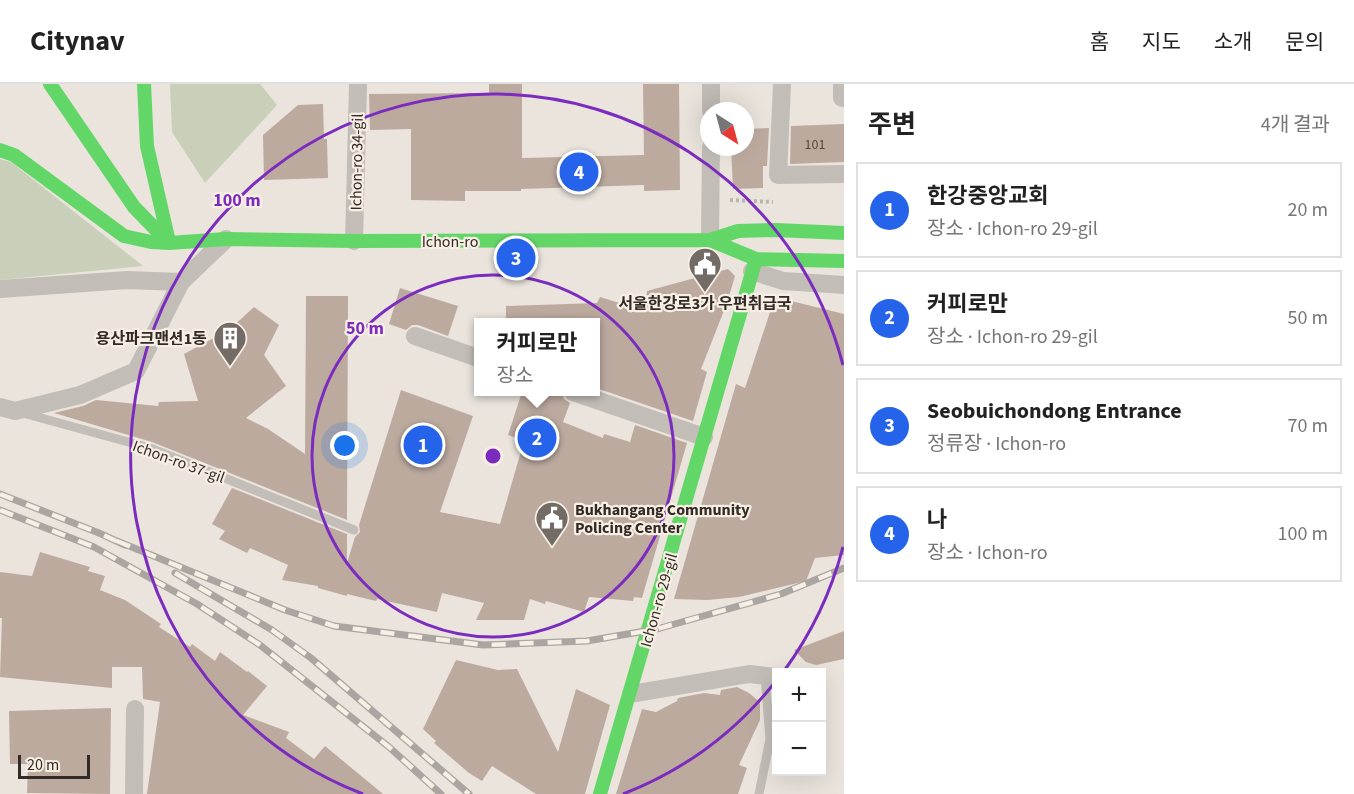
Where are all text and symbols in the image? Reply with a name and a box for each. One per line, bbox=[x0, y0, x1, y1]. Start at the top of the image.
text: Citynav bbox=[30, 21, 125, 61]
text: 홈 bbox=[1090, 27, 1109, 57]
text: 지도 bbox=[1142, 27, 1181, 57]
text: 소개 bbox=[1214, 27, 1252, 57]
text: 문의 bbox=[1285, 27, 1324, 57]
north arrow bbox=[700, 102, 754, 156]
text: 주변 bbox=[868, 106, 916, 143]
text: 4개 결과 bbox=[1261, 111, 1330, 139]
street label: Ichon-ro 34-gil bbox=[345, 113, 369, 211]
house number: 101 bbox=[805, 135, 825, 155]
pin: 4 bbox=[560, 150, 598, 194]
text: 한강중앙교회 bbox=[927, 180, 1048, 212]
text: 100 m bbox=[213, 188, 261, 213]
text: 1 bbox=[884, 196, 895, 224]
text: 20 m bbox=[1288, 196, 1328, 224]
text: 장소 · Ichon-ro 29-gil bbox=[927, 215, 1098, 243]
street label: Ichon-ro bbox=[422, 231, 478, 253]
pin: 3 bbox=[496, 236, 536, 280]
public building icon: 서울한강로3가 우편취급국 bbox=[687, 246, 723, 293]
text: 커피로만 bbox=[927, 288, 1008, 320]
place label: 서울한강로3가 우편취급국 bbox=[618, 293, 792, 315]
text: 2 bbox=[884, 304, 895, 332]
text: 50 m bbox=[1288, 304, 1328, 332]
text: 50 m bbox=[346, 316, 384, 341]
popup bbox=[474, 318, 600, 396]
building icon: 용산파크맨션1동 bbox=[212, 320, 248, 367]
text: 장소 · Ichon-ro 29-gil bbox=[927, 323, 1098, 351]
text: 커피로만 bbox=[497, 327, 577, 359]
place label: 용산파크맨션1동 bbox=[96, 328, 207, 350]
text: 장소 bbox=[497, 362, 533, 390]
text: Seobuichondong Entrance bbox=[927, 395, 1182, 427]
text: 3 bbox=[884, 412, 895, 440]
text: 70 m bbox=[1288, 412, 1328, 440]
pin: 2 bbox=[518, 416, 556, 460]
pin: 1 bbox=[404, 422, 442, 468]
text: 정류장 · Ichon-ro bbox=[927, 430, 1066, 458]
your location bbox=[330, 431, 359, 460]
street label: Ichon-ro 37-gil bbox=[129, 435, 228, 489]
centre of rings bbox=[483, 446, 503, 466]
place label: Bukhangang Community Policing Center bbox=[575, 499, 750, 539]
public building icon: Bukhangang Community Policing Center bbox=[534, 500, 570, 547]
text: 나 bbox=[927, 504, 947, 536]
text: 4 bbox=[884, 520, 895, 548]
text: 100 m bbox=[1278, 520, 1328, 548]
text: 장소 · Ichon-ro bbox=[927, 539, 1048, 567]
street label: Ichon-ro 29-gil bbox=[635, 551, 683, 650]
map controls bbox=[772, 668, 826, 776]
button: + bbox=[772, 668, 826, 722]
button: − bbox=[772, 722, 826, 776]
scale bar bbox=[18, 752, 90, 780]
text: 20 m bbox=[27, 754, 59, 776]

